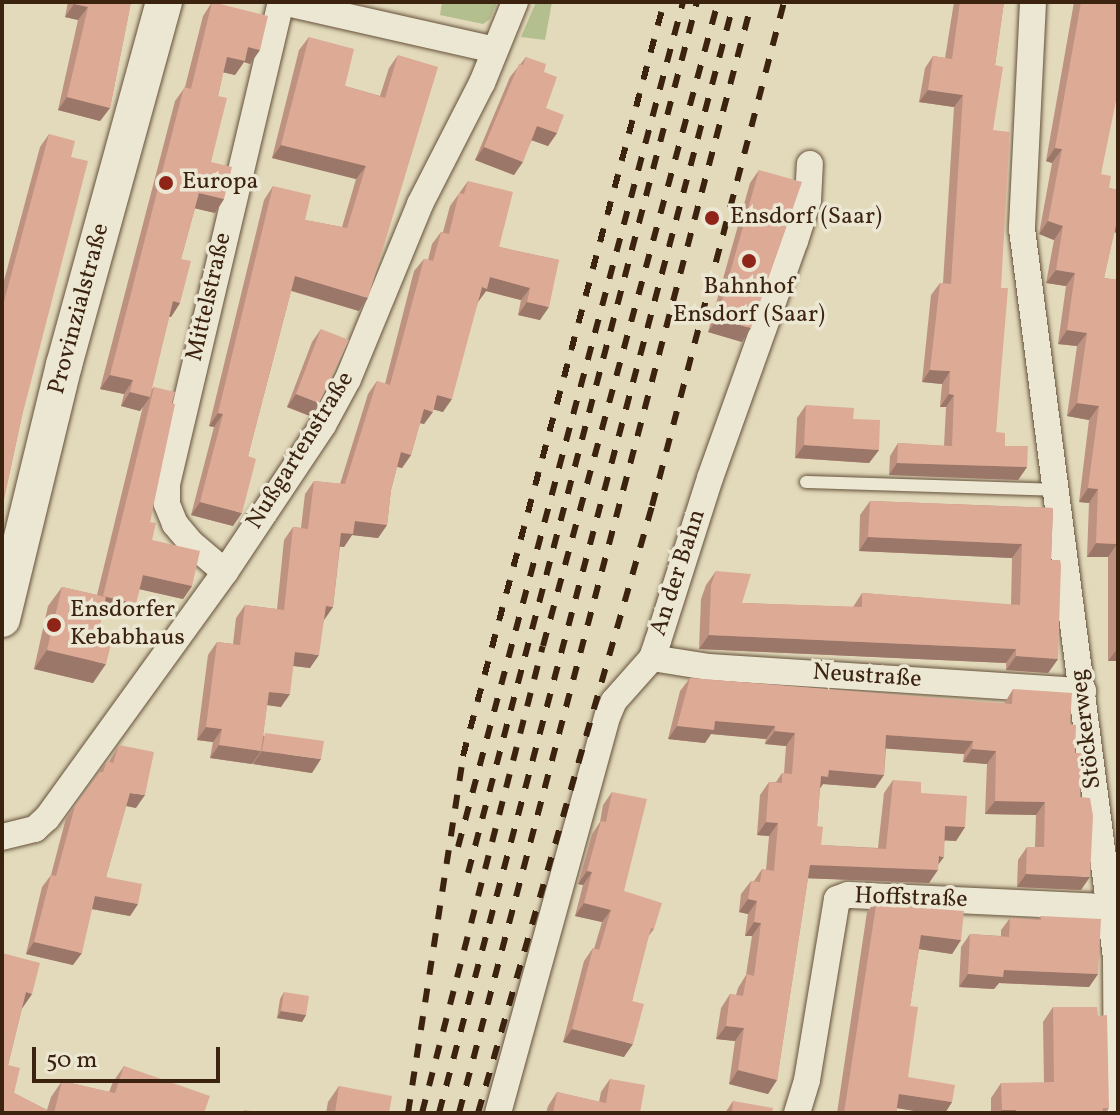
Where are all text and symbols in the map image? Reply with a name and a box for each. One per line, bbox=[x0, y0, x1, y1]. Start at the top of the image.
place label: Europa bbox=[182, 169, 258, 197]
marker: Europa bbox=[157, 174, 175, 192]
place label: Ensdorf (Saar) bbox=[730, 204, 880, 232]
marker: Ensdorf (Saar) bbox=[701, 207, 723, 229]
street label: Provinzialstraße bbox=[43, 220, 117, 398]
street label: Mittelstraße bbox=[181, 230, 239, 364]
marker: Bahnhof Ensdorf (Saar) bbox=[740, 252, 758, 270]
place label: Bahnhof Ensdorf (Saar) bbox=[674, 274, 824, 330]
street label: Nußgartenstraße bbox=[241, 367, 361, 535]
street label: An der Bahn bbox=[645, 506, 713, 640]
place label: Ensdorfer Kebabhaus bbox=[70, 597, 185, 653]
marker: Ensdorfer Kebabhaus bbox=[45, 616, 63, 634]
street label: Neustraße bbox=[812, 659, 922, 695]
street label: Stöckerweg bbox=[1065, 667, 1109, 791]
street label: Hoffstraße bbox=[854, 883, 968, 915]
scale bar bbox=[36, 1031, 224, 1081]
text: 50 m bbox=[46, 1044, 98, 1078]

